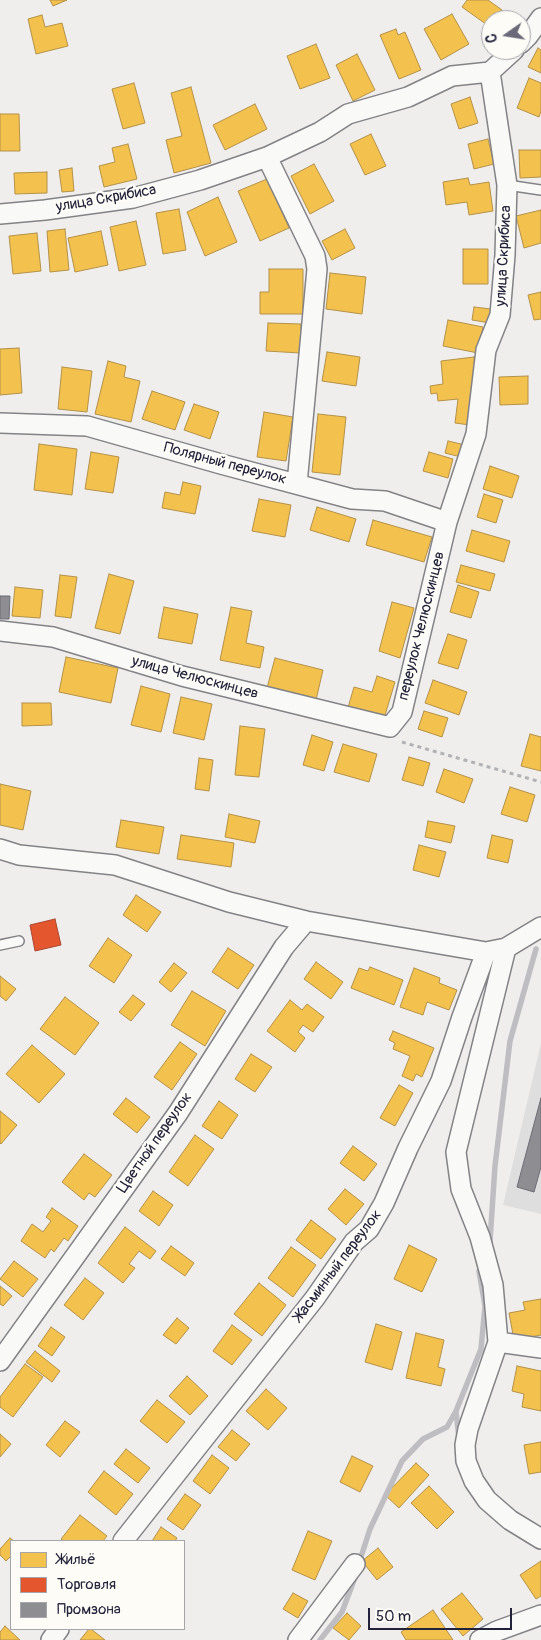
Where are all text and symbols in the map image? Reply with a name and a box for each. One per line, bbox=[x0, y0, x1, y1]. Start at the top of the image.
north arrow bbox=[481, 10, 531, 60]
text: С bbox=[483, 32, 501, 44]
street label: улица Скрибиса bbox=[55, 181, 157, 217]
street label: улица Скрибиса bbox=[492, 205, 516, 307]
street label: Полярный переулок bbox=[162, 439, 288, 489]
street label: переулок Челюскинцев bbox=[395, 550, 449, 702]
street label: улица Челюскинцев bbox=[130, 652, 260, 704]
street label: Цветной переулок bbox=[114, 1089, 196, 1197]
street label: Жасминный переулок bbox=[290, 1207, 386, 1325]
legend bbox=[10, 1540, 185, 1630]
text: Жильё bbox=[57, 1550, 96, 1569]
text: Торговля bbox=[57, 1575, 116, 1594]
scale bar bbox=[371, 1598, 515, 1630]
text: Промзона bbox=[57, 1600, 121, 1619]
text: 50 m bbox=[376, 1607, 411, 1626]

